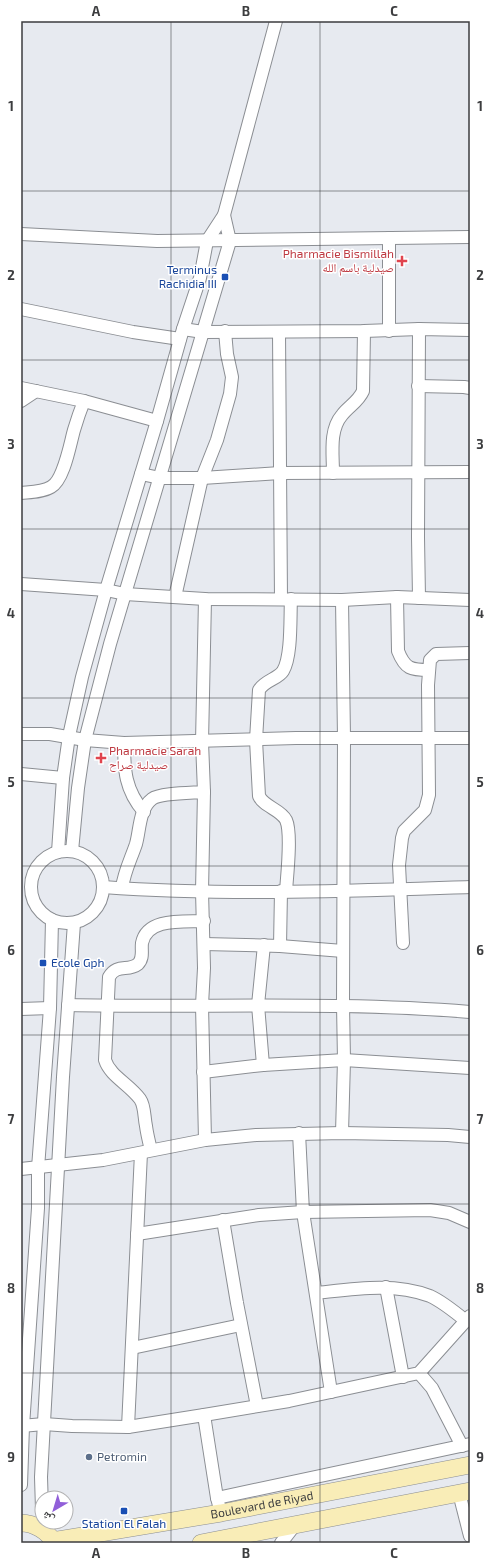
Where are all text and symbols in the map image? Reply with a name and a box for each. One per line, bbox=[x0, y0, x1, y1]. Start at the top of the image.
text: A bbox=[92, 3, 101, 19]
text: B bbox=[242, 3, 250, 19]
text: C bbox=[390, 3, 398, 19]
text: 1 bbox=[8, 98, 14, 114]
text: 1 bbox=[477, 98, 483, 114]
place label: Pharmacie Bismillah صيدلية باسم الله bbox=[283, 246, 394, 276]
marker: Pharmacie Bismillah صيدلية باسم الله bbox=[397, 256, 407, 266]
place label: Terminus Rachidia III bbox=[159, 262, 217, 290]
text: 2 bbox=[7, 267, 15, 283]
text: 2 bbox=[476, 267, 484, 283]
marker: Terminus Rachidia III bbox=[220, 272, 230, 282]
text: 3 bbox=[7, 436, 15, 452]
text: 3 bbox=[476, 436, 484, 452]
text: 4 bbox=[7, 605, 15, 621]
text: 4 bbox=[476, 605, 484, 621]
place label: Pharmacie Sarah صيدلية صراح bbox=[109, 743, 201, 772]
marker: Pharmacie Sarah صيدلية صراح bbox=[96, 753, 106, 763]
text: 5 bbox=[7, 774, 15, 790]
text: 5 bbox=[476, 774, 484, 790]
text: 6 bbox=[7, 942, 15, 958]
text: 6 bbox=[476, 942, 484, 958]
place label: Ecole Gph bbox=[51, 955, 104, 969]
marker: Ecole Gph bbox=[38, 958, 48, 968]
text: 7 bbox=[8, 1111, 15, 1127]
text: 7 bbox=[477, 1111, 484, 1127]
text: 8 bbox=[7, 1280, 15, 1296]
text: 8 bbox=[476, 1280, 484, 1296]
text: 9 bbox=[7, 1449, 15, 1465]
place label: Petromin bbox=[97, 1449, 147, 1463]
text: 9 bbox=[476, 1449, 484, 1465]
marker: Petromin bbox=[84, 1452, 94, 1462]
street label: Boulevard de Riyad bbox=[209, 1487, 314, 1521]
north arrow bbox=[34, 1490, 74, 1530]
marker: Station El Falah bbox=[119, 1506, 129, 1516]
text: ش bbox=[39, 1508, 57, 1527]
place label: Station El Falah bbox=[82, 1516, 166, 1530]
text: A bbox=[92, 1545, 101, 1561]
text: B bbox=[242, 1545, 250, 1561]
text: C bbox=[390, 1545, 398, 1561]

